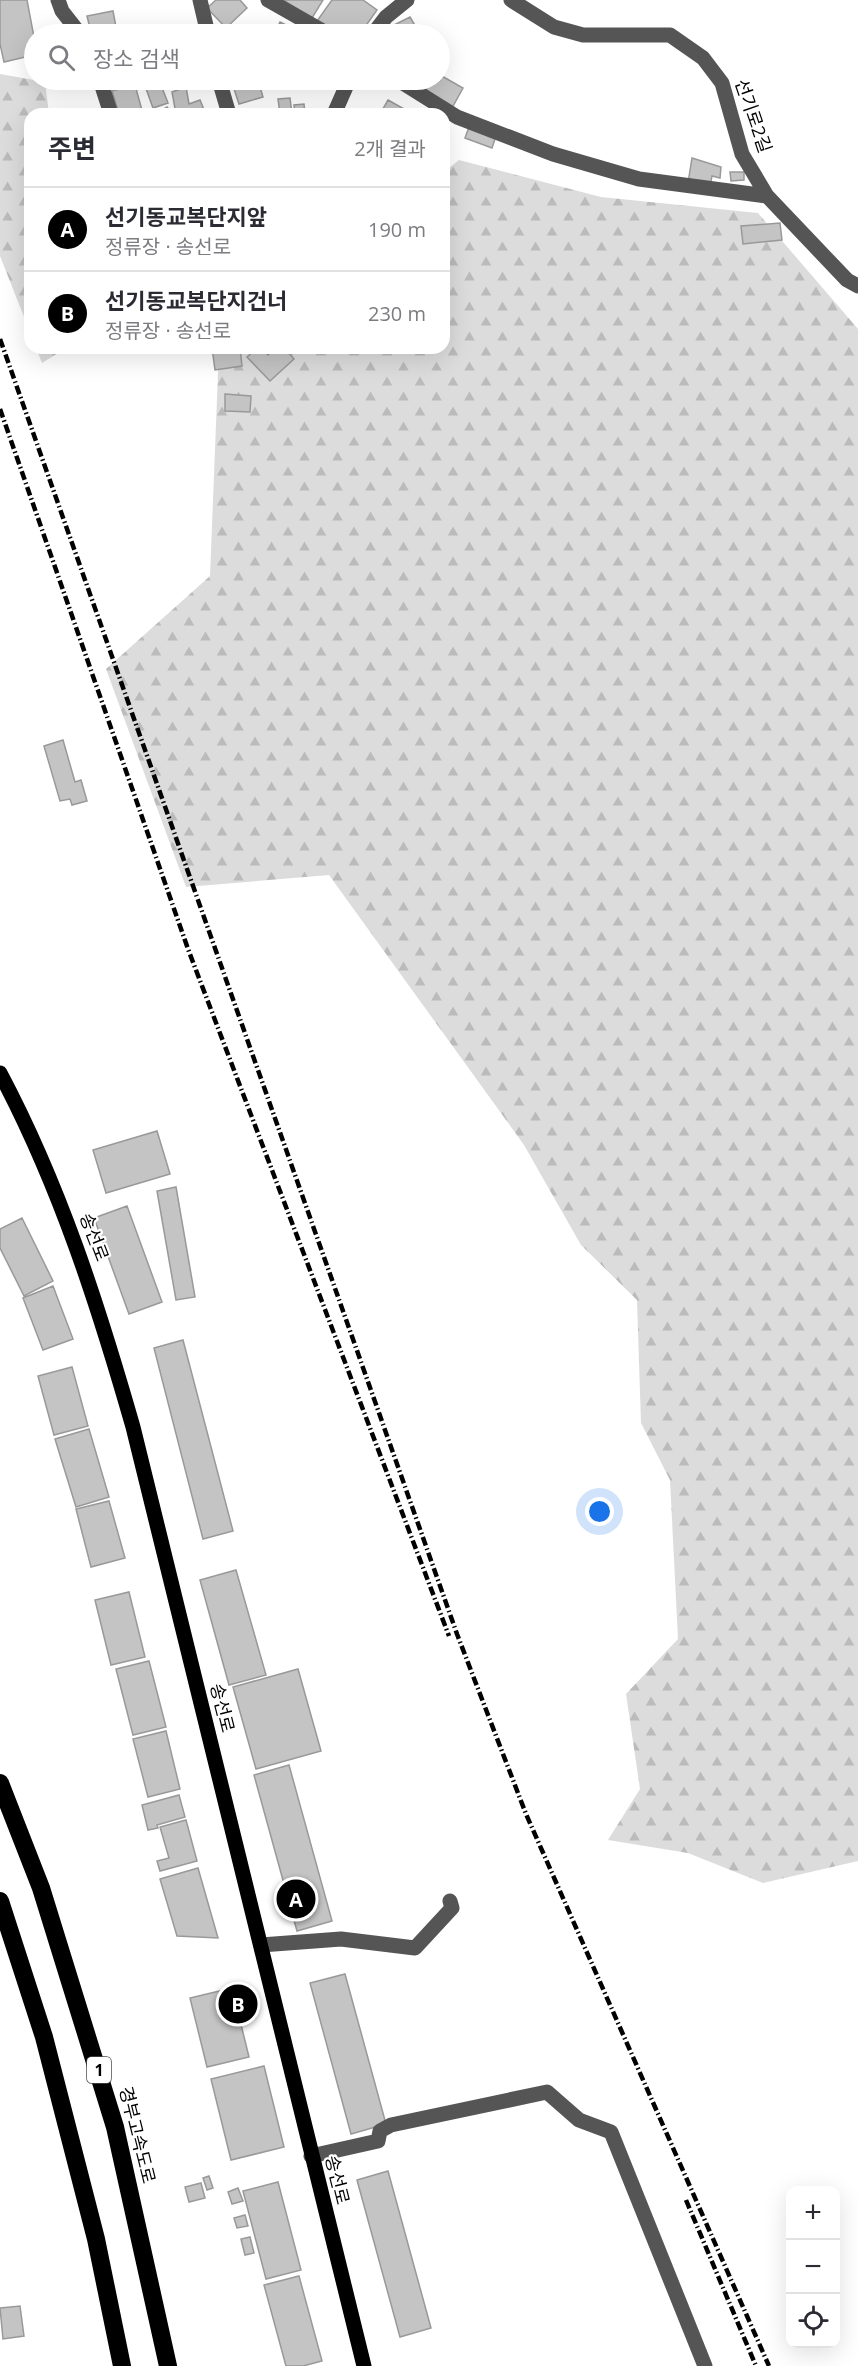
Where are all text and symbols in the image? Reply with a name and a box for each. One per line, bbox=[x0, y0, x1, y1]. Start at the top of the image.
search box bbox=[24, 24, 450, 90]
icon: search bbox=[45, 41, 78, 74]
text: 장소 검색 bbox=[93, 43, 180, 73]
street label: 선기로2길 bbox=[730, 76, 778, 156]
text: 주변 bbox=[48, 130, 96, 166]
text: 2개 결과 bbox=[354, 135, 426, 162]
text: 선기동교복단지앞 bbox=[105, 201, 267, 231]
text: A bbox=[61, 216, 74, 243]
text: 190 m bbox=[368, 216, 426, 243]
text: 정류장 · 송선로 bbox=[105, 233, 231, 260]
text: 선기동교복단지건너 bbox=[105, 285, 287, 315]
text: B bbox=[61, 300, 74, 327]
text: 230 m bbox=[368, 300, 426, 327]
text: 정류장 · 송선로 bbox=[105, 317, 231, 344]
street label: 송선로 bbox=[75, 1209, 115, 1264]
your location bbox=[585, 1497, 614, 1526]
street label: 송선로 bbox=[205, 1681, 241, 1735]
pin: A bbox=[276, 1876, 316, 1922]
pin: B bbox=[218, 1982, 258, 2026]
road number: 1 bbox=[87, 2057, 111, 2083]
street label: 경부고속도로 bbox=[114, 2084, 162, 2186]
street label: 송선로 bbox=[320, 2153, 356, 2207]
map controls bbox=[786, 2186, 840, 2348]
button: + bbox=[786, 2186, 840, 2240]
button: − bbox=[786, 2240, 840, 2294]
button: locate bbox=[786, 2294, 840, 2348]

